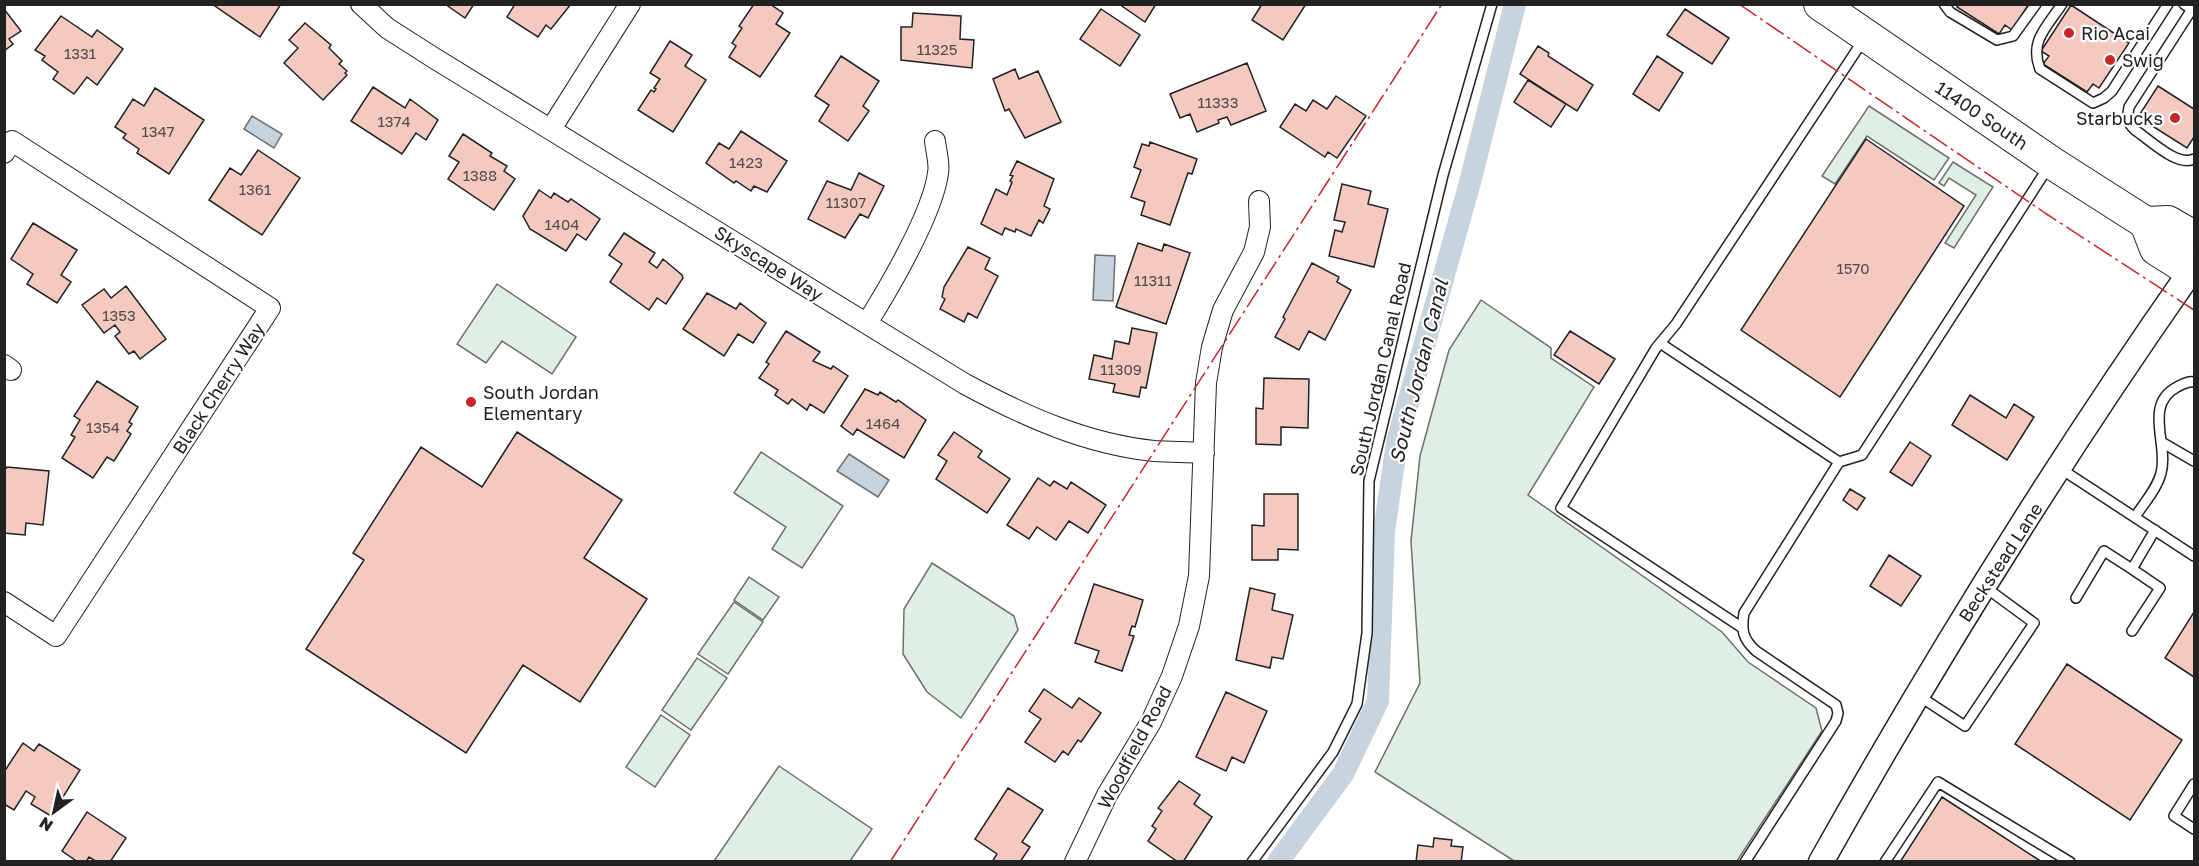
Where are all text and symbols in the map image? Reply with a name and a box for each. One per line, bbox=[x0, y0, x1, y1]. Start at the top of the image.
place label: Rio Acai bbox=[2081, 22, 2150, 44]
marker: Rio Acai bbox=[2062, 26, 2076, 40]
house number: 11325 bbox=[917, 40, 957, 58]
house number: 1331 bbox=[64, 44, 96, 62]
place label: Swig bbox=[2122, 49, 2164, 71]
marker: Swig bbox=[2103, 53, 2117, 67]
street label: 11400 South bbox=[1932, 76, 2032, 154]
house number: 11333 bbox=[1198, 93, 1238, 111]
place label: Starbucks bbox=[2076, 107, 2163, 129]
marker: Starbucks bbox=[2168, 111, 2182, 125]
house number: 1374 bbox=[377, 112, 411, 130]
house number: 1347 bbox=[141, 122, 175, 140]
house number: 1423 bbox=[729, 153, 763, 171]
house number: 1388 bbox=[463, 166, 497, 184]
house number: 1361 bbox=[239, 180, 271, 198]
house number: 11307 bbox=[826, 193, 866, 211]
house number: 1404 bbox=[545, 215, 579, 233]
street label: Skyscape Way bbox=[711, 221, 827, 305]
house number: 1570 bbox=[1836, 259, 1870, 277]
street label: South Jordan Canal Road bbox=[1345, 260, 1415, 478]
house number: 11311 bbox=[1134, 271, 1172, 289]
water label: South Jordan Canal bbox=[1384, 276, 1453, 465]
house number: 1353 bbox=[102, 306, 136, 324]
street label: Black Cherry Way bbox=[167, 318, 269, 458]
house number: 11309 bbox=[1100, 360, 1142, 378]
place label: South Jordan Elementary bbox=[483, 381, 599, 424]
marker: South Jordan Elementary bbox=[464, 395, 478, 409]
house number: 1464 bbox=[866, 414, 900, 432]
house number: 1354 bbox=[86, 418, 120, 436]
street label: Beckstead Lane bbox=[1953, 498, 2047, 626]
street label: Woodfield Road bbox=[1092, 682, 1176, 812]
north arrow bbox=[24, 782, 84, 842]
text: N bbox=[35, 813, 56, 836]

